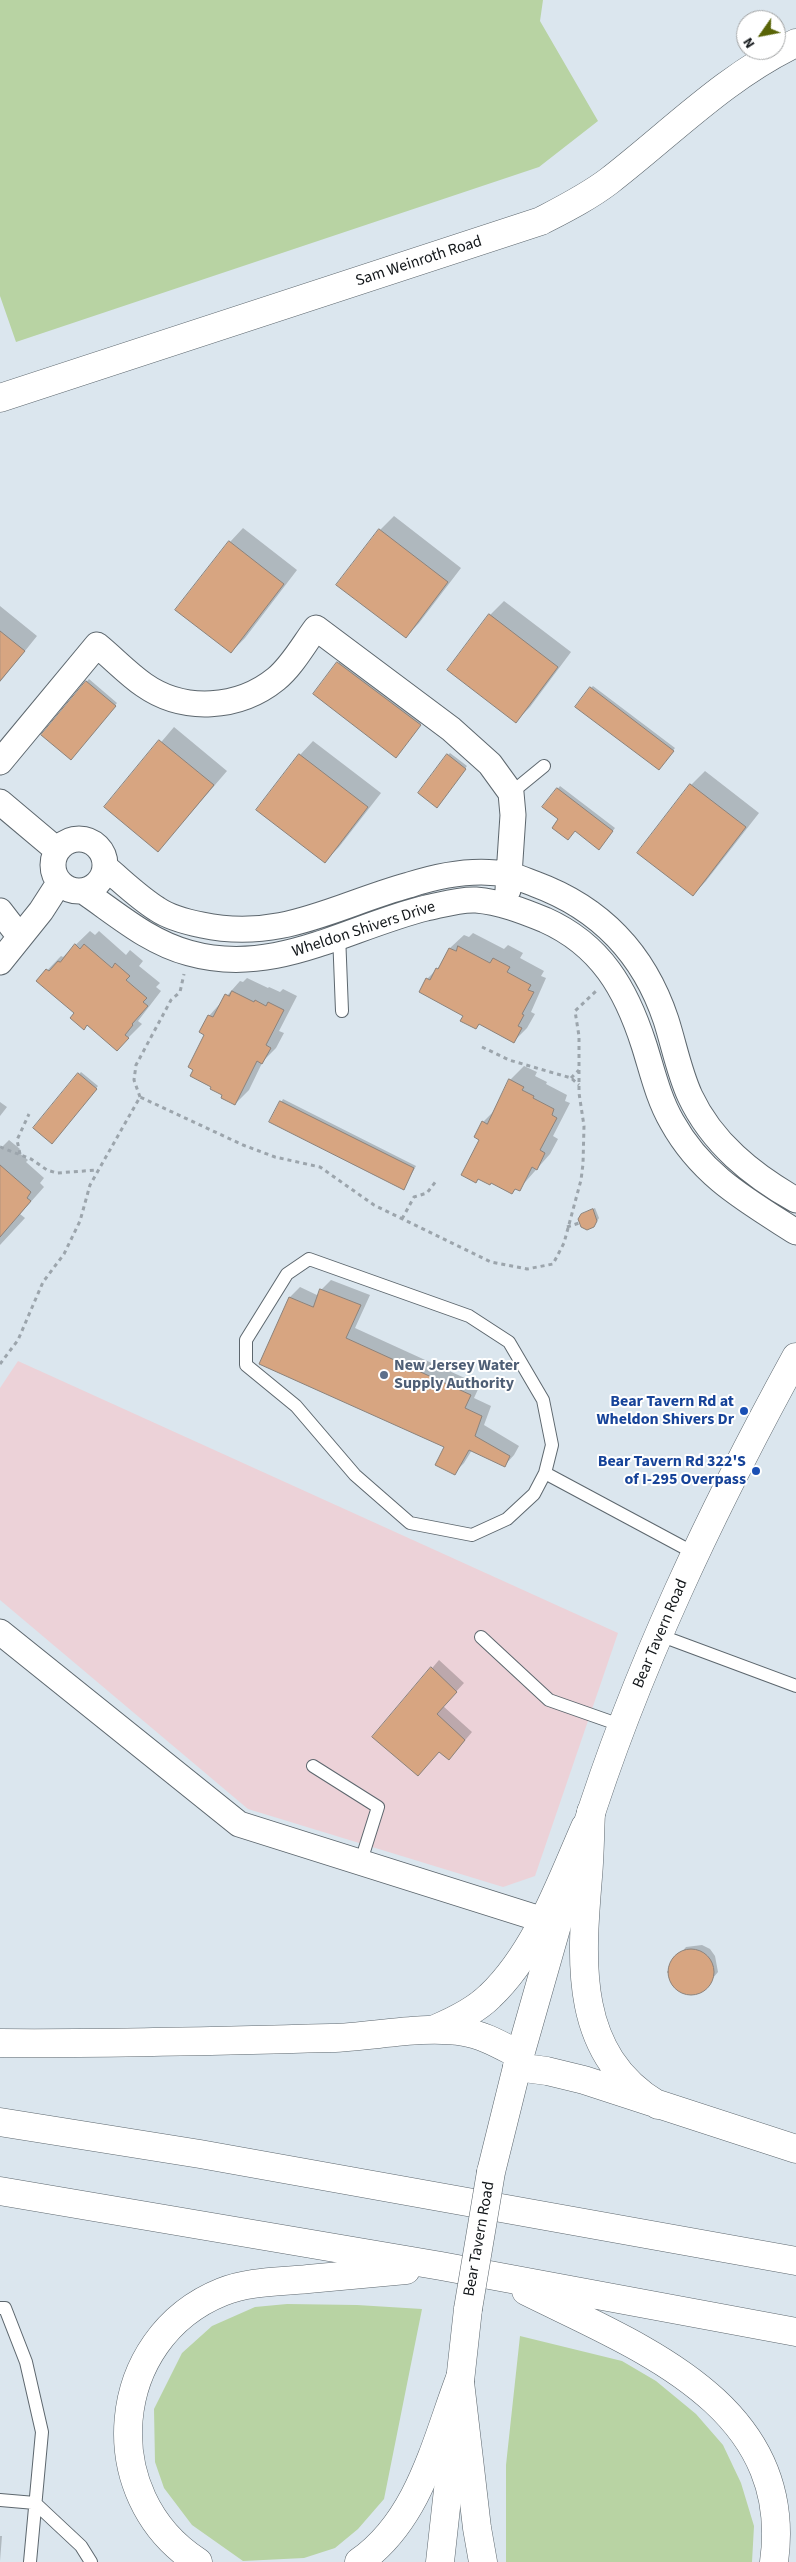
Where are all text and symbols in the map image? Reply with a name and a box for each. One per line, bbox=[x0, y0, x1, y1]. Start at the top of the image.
north arrow bbox=[736, 10, 786, 60]
text: N bbox=[738, 33, 760, 52]
street label: Sam Weinroth Road bbox=[353, 233, 485, 291]
street label: Wheldon Shivers Drive bbox=[290, 898, 438, 962]
place label: New Jersey Water Supply Authority bbox=[394, 1356, 519, 1394]
marker: New Jersey Water Supply Authority bbox=[378, 1369, 390, 1381]
place label: Bear Tavern Rd at Wheldon Shivers Dr bbox=[597, 1392, 734, 1430]
marker: Bear Tavern Rd at Wheldon Shivers Dr bbox=[738, 1405, 750, 1417]
place label: Bear Tavern Rd 322'S of I-295 Overpass bbox=[598, 1452, 746, 1490]
marker: Bear Tavern Rd 322'S of I-295 Overpass bbox=[750, 1465, 762, 1477]
street label: Bear Tavern Road bbox=[629, 1577, 693, 1691]
street label: Bear Tavern Road bbox=[460, 2180, 500, 2298]

